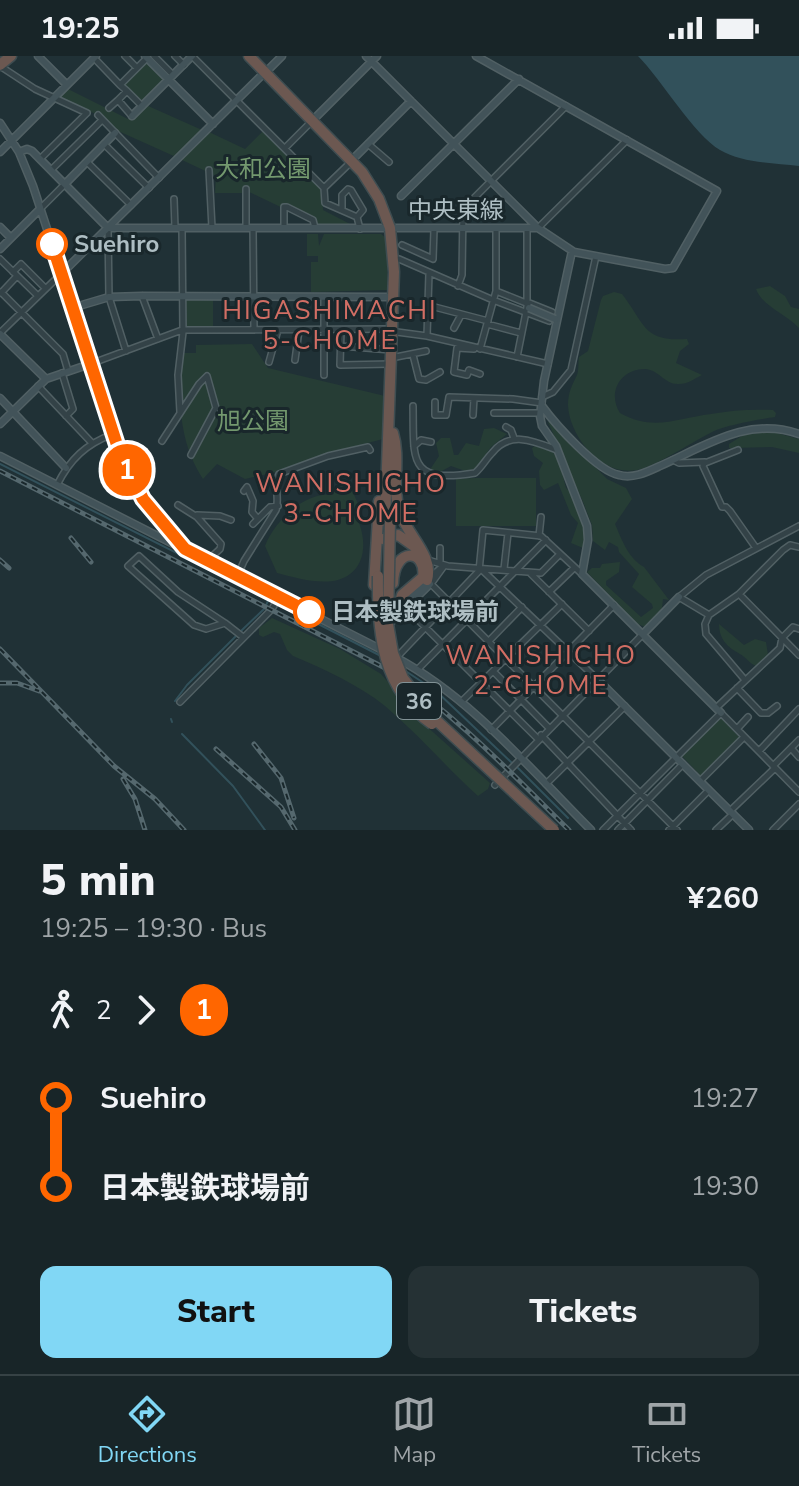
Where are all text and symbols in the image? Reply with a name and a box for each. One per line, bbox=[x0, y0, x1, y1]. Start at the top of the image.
text: 19:25 bbox=[40, 8, 119, 49]
park label: 大和公園 bbox=[215, 153, 311, 185]
street label: 中央東線 bbox=[408, 194, 504, 226]
place label: Suehiro bbox=[74, 228, 159, 260]
marker: Suehiro bbox=[37, 229, 67, 259]
district label: HIGASHIMACHI 5-CHOME bbox=[222, 293, 438, 358]
park label: 旭公園 bbox=[217, 405, 289, 437]
line badge: 1 bbox=[101, 444, 153, 496]
text: 1 bbox=[119, 451, 135, 489]
district label: WANISHICHO 3-CHOME bbox=[255, 466, 447, 531]
place label: 日本製鉄球場前 bbox=[331, 596, 499, 628]
marker: 日本製鉄球場前 bbox=[294, 597, 324, 627]
district label: WANISHICHO 2-CHOME bbox=[445, 638, 637, 703]
road number: 36 bbox=[397, 683, 441, 719]
text: 5 min bbox=[40, 851, 156, 911]
text: ¥260 bbox=[687, 878, 759, 919]
text: 19:25 – 19:30 · Bus bbox=[40, 911, 267, 946]
icon: walk bbox=[40, 988, 84, 1032]
icon: forward bbox=[124, 988, 168, 1032]
text: 1 bbox=[196, 991, 212, 1029]
text: 2 bbox=[96, 993, 112, 1028]
text: Suehiro bbox=[100, 1078, 207, 1119]
text: 19:27 bbox=[691, 1081, 759, 1116]
text: 日本製鉄球場前 bbox=[100, 1168, 310, 1209]
text: 19:30 bbox=[691, 1169, 759, 1204]
button: Start bbox=[40, 1266, 392, 1358]
button: Tickets bbox=[408, 1266, 759, 1358]
tab: Directions bbox=[98, 1392, 197, 1470]
tab: Map bbox=[392, 1392, 436, 1470]
tab: Tickets bbox=[632, 1392, 701, 1470]

